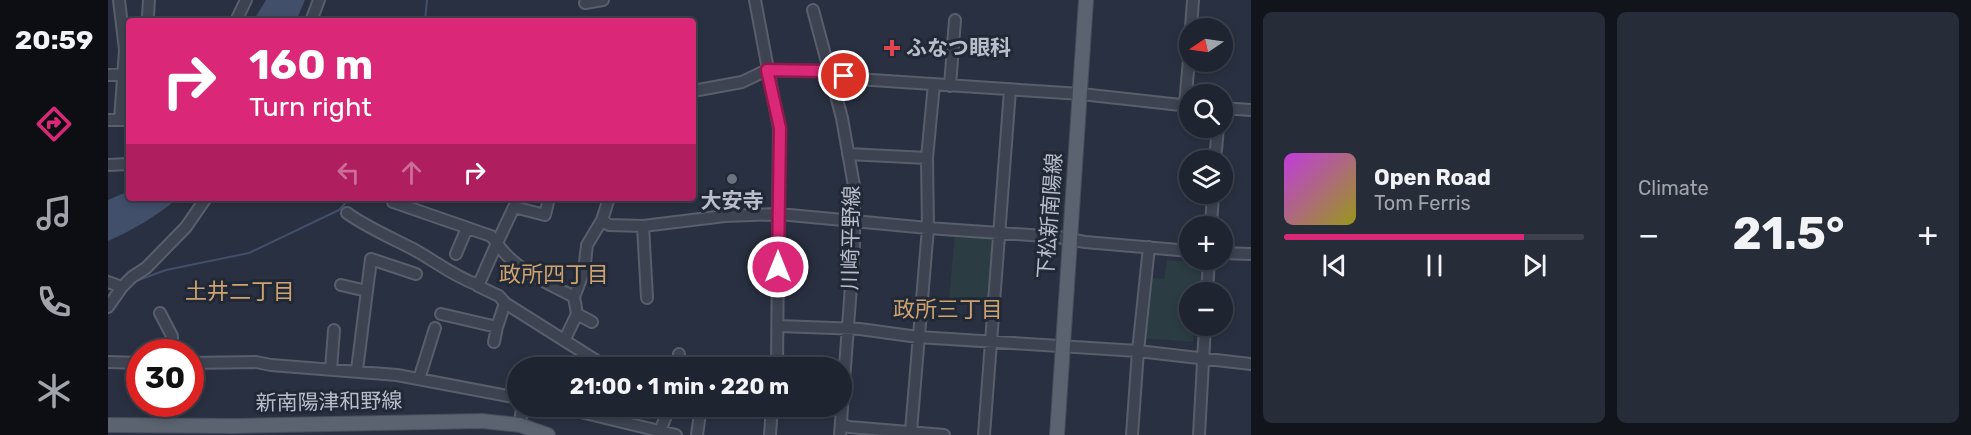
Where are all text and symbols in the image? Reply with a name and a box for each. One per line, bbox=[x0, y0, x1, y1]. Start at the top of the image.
north arrow bbox=[1179, 18, 1233, 72]
map controls bbox=[1179, 18, 1233, 336]
text: 20:59 bbox=[15, 24, 93, 56]
place label: ふなつ眼科 bbox=[906, 35, 1011, 60]
marker: ふなつ眼科 bbox=[883, 39, 901, 57]
text: 160 m bbox=[249, 40, 373, 90]
icon: right bbox=[150, 42, 228, 120]
pin bbox=[818, 50, 869, 101]
icon: arrive bbox=[827, 59, 860, 92]
button: search bbox=[1179, 84, 1233, 138]
text: Turn right bbox=[249, 91, 372, 123]
icon: directions bbox=[33, 103, 75, 145]
button: layers bbox=[1179, 150, 1233, 204]
street label: 下松新南陽線 bbox=[1033, 152, 1066, 280]
icon: left bbox=[332, 156, 365, 189]
icon: ahead bbox=[395, 156, 428, 189]
icon: right bbox=[458, 156, 491, 189]
text: Open Road bbox=[1374, 164, 1491, 191]
marker: 大安寺 bbox=[725, 172, 739, 186]
text: Climate bbox=[1638, 176, 1709, 200]
street label: 川崎平野線 bbox=[837, 185, 864, 291]
place label: 大安寺 bbox=[701, 188, 764, 213]
text: Tom Ferris bbox=[1374, 191, 1471, 215]
icon: music bbox=[33, 192, 75, 234]
text: 21.5° bbox=[1732, 207, 1844, 260]
text: − bbox=[1638, 215, 1659, 254]
text: + bbox=[1917, 215, 1938, 254]
button: + bbox=[1179, 216, 1233, 270]
position arrow bbox=[746, 235, 810, 299]
icon: previous bbox=[1318, 249, 1351, 282]
icon: pause bbox=[1418, 249, 1451, 282]
icon: next bbox=[1518, 249, 1551, 282]
district label: 政所四丁目 bbox=[499, 261, 609, 288]
district label: 土井二丁目 bbox=[185, 278, 295, 305]
icon: phone bbox=[33, 281, 75, 323]
button: − bbox=[1179, 282, 1233, 336]
district label: 政所三丁目 bbox=[893, 296, 1003, 323]
speed limit sign: 30 bbox=[126, 339, 204, 417]
icon: climate bbox=[33, 370, 75, 412]
text: 21:00 · 1 min · 220 m bbox=[570, 373, 789, 400]
street label: 新南陽津和野線 bbox=[255, 388, 403, 415]

